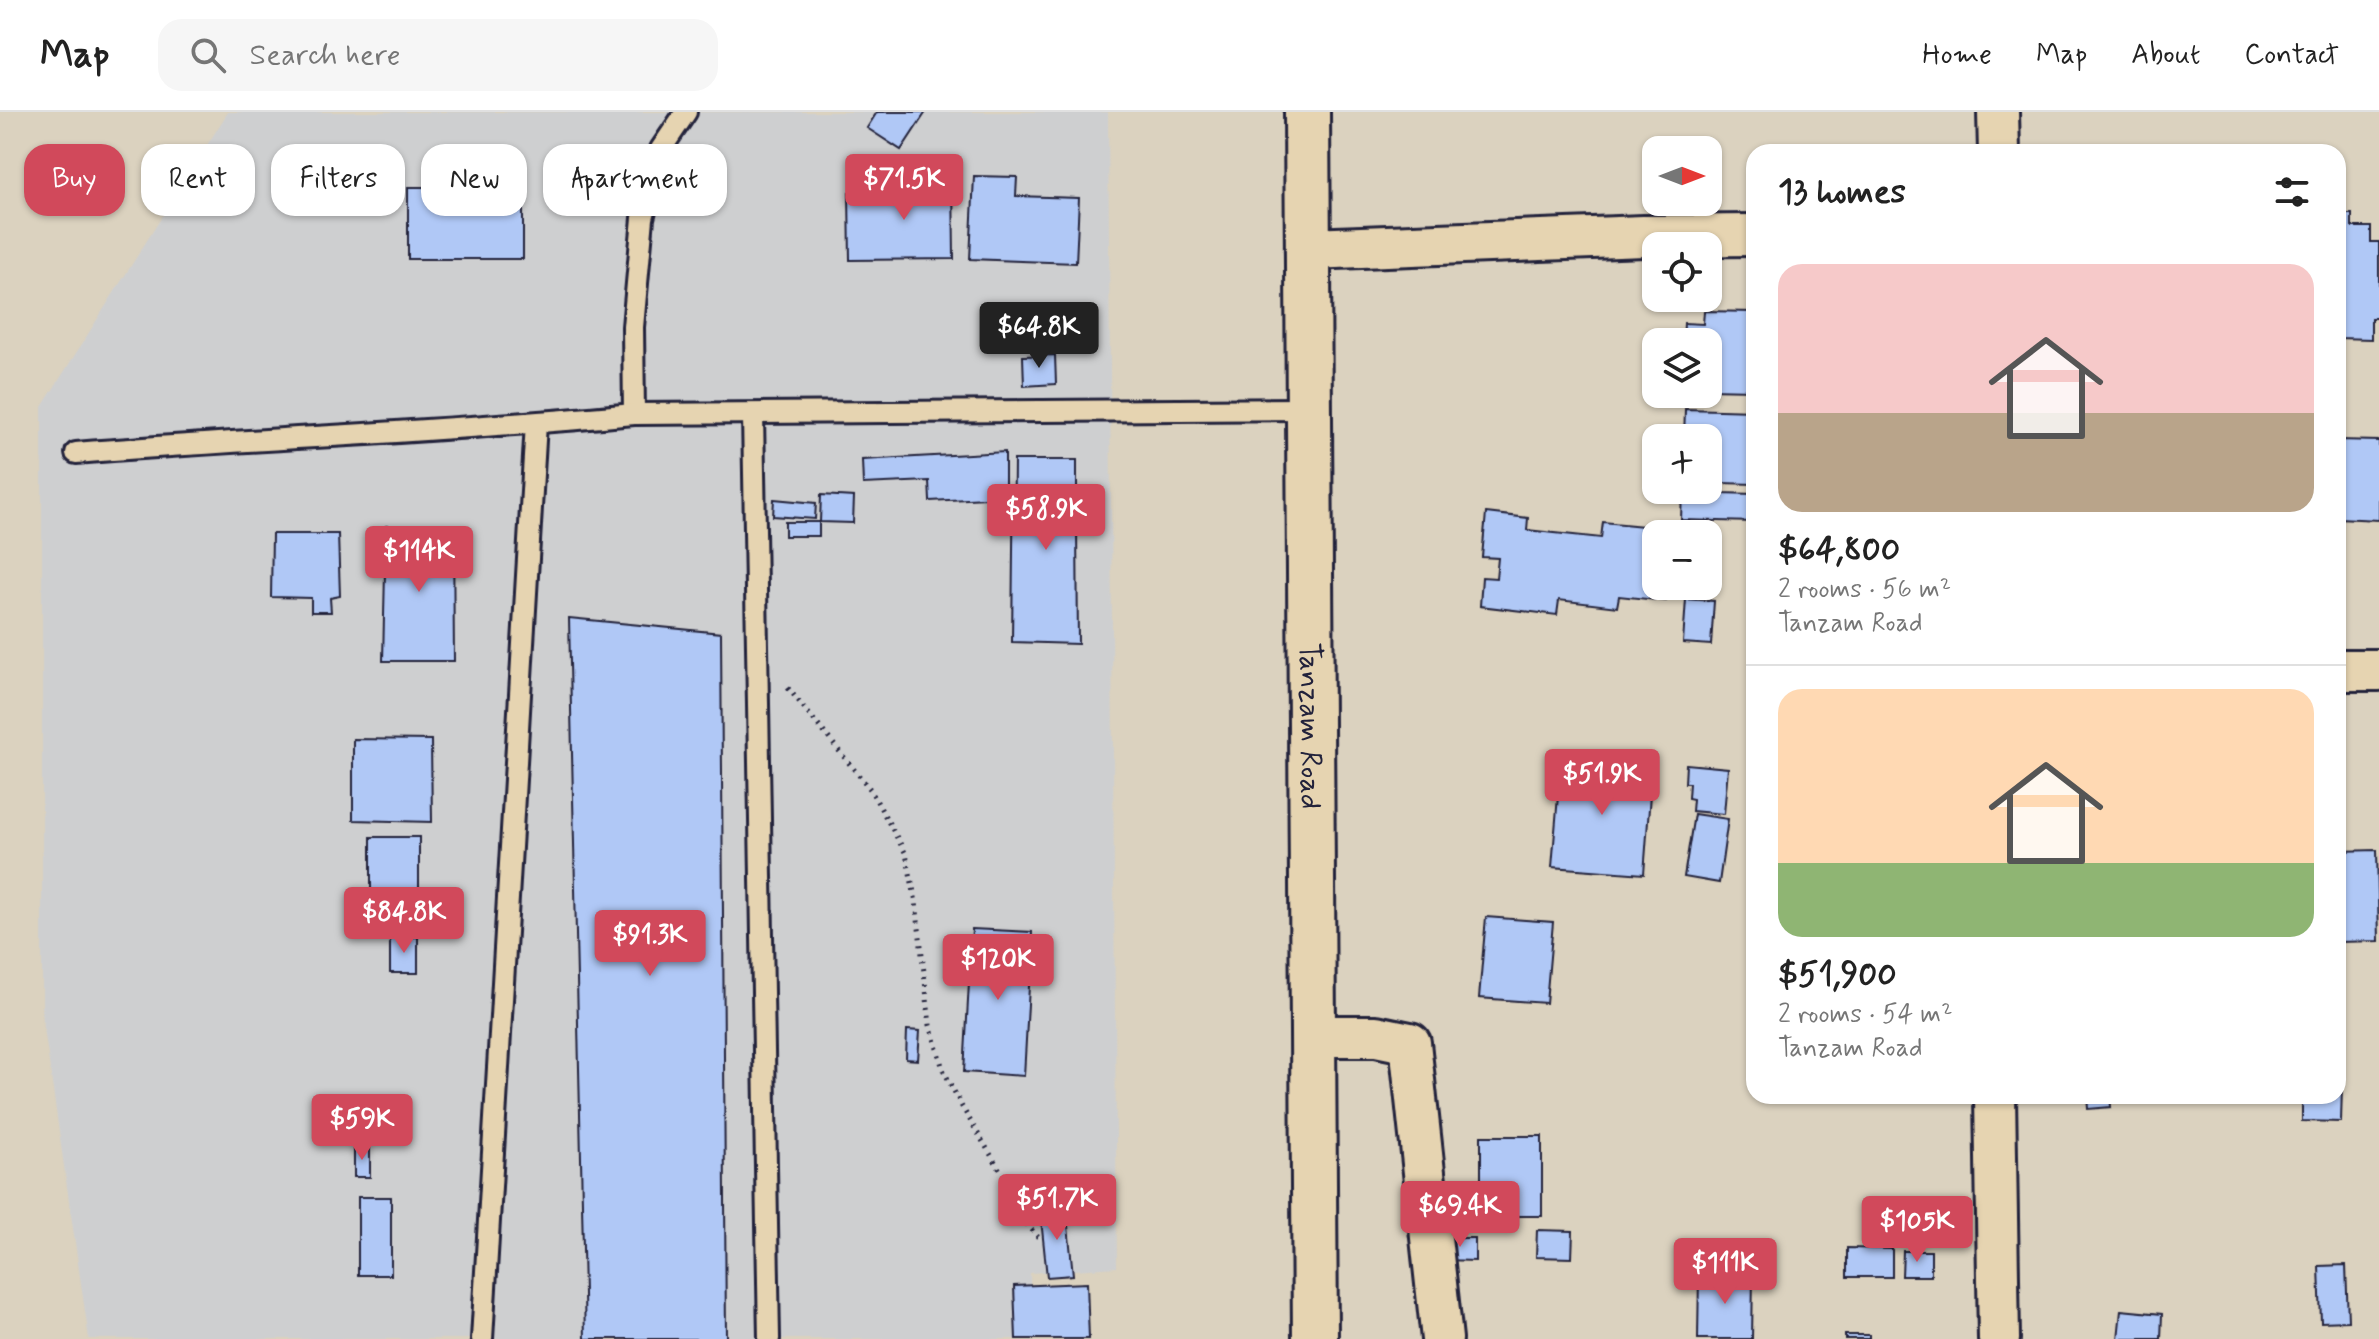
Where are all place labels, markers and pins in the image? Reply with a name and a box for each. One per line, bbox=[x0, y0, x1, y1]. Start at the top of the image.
pin: $71.5K bbox=[839, 154, 969, 222]
pin: $64.8K bbox=[974, 302, 1104, 370]
pin: $58.9K bbox=[981, 484, 1111, 552]
pin: $114K bbox=[363, 526, 475, 594]
pin: $51.9K bbox=[1537, 749, 1667, 817]
pin: $84.8K bbox=[339, 887, 469, 955]
pin: $91.3K bbox=[585, 910, 715, 978]
pin: $120K bbox=[942, 934, 1054, 1002]
pin: $59K bbox=[315, 1094, 409, 1162]
pin: $51.7K bbox=[992, 1174, 1122, 1242]
pin: $69.4K bbox=[1395, 1181, 1525, 1249]
pin: $105K bbox=[1861, 1196, 1973, 1264]
pin: $111K bbox=[1669, 1238, 1781, 1306]

